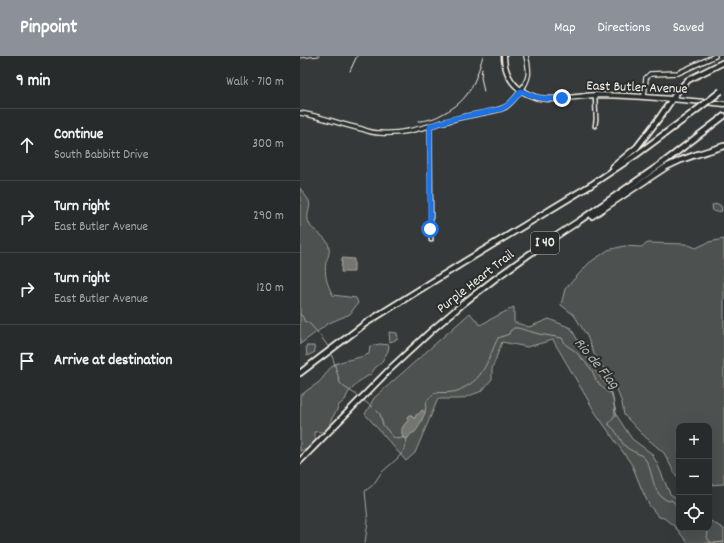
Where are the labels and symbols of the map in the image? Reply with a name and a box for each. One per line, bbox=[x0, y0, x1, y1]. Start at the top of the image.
street label: East Butler Avenue bbox=[586, 76, 688, 100]
route end bbox=[553, 89, 571, 107]
route start bbox=[421, 220, 439, 238]
road number: I 40 bbox=[531, 232, 559, 254]
street label: Purple Heart Trail bbox=[433, 245, 520, 319]
water label: Rio de Flag bbox=[568, 334, 624, 395]

